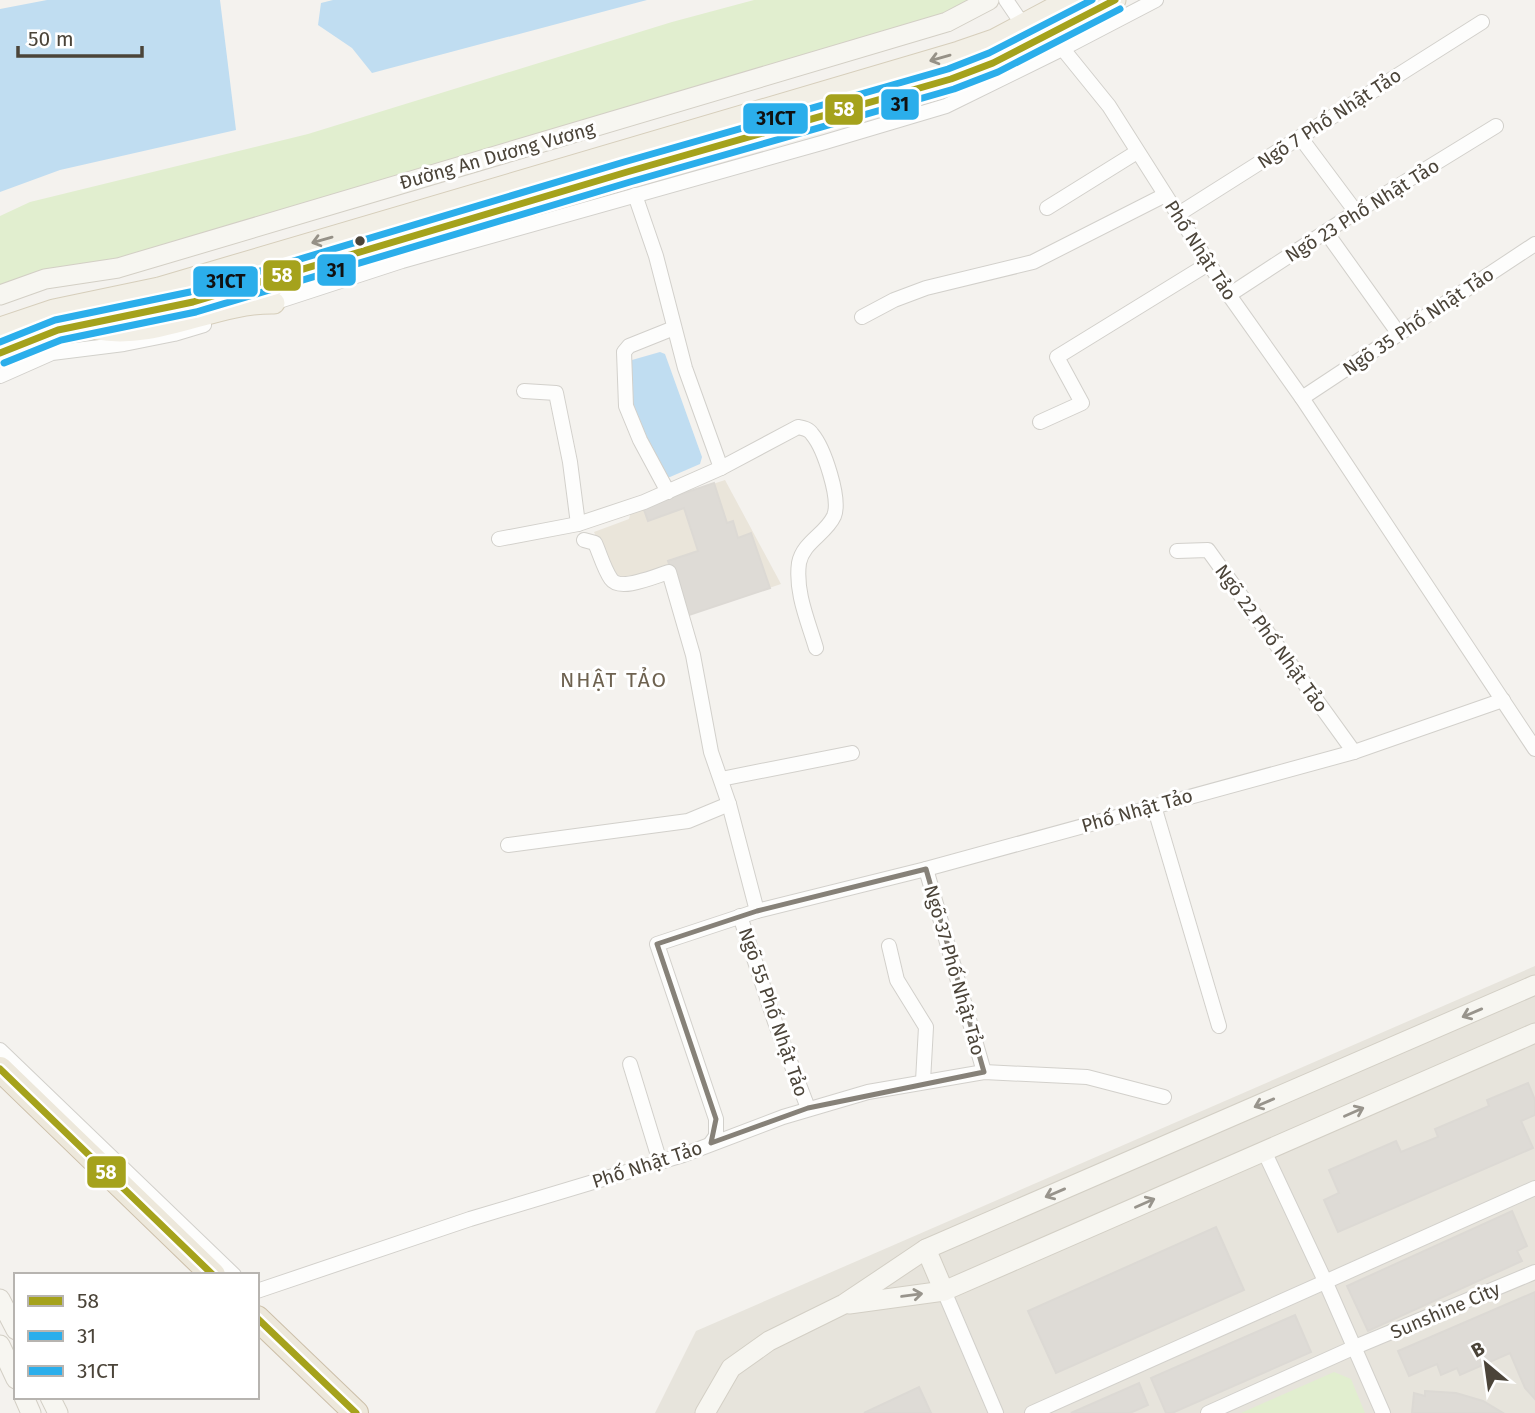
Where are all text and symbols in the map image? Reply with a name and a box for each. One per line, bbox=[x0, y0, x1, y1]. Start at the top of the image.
scale bar bbox=[18, 14, 142, 58]
text: 50 m bbox=[28, 26, 74, 52]
one-way arrow bbox=[929, 52, 952, 65]
street label: Ngõ 7 Phố Nhật Tảo bbox=[1253, 63, 1405, 173]
line badge: 31 bbox=[880, 88, 920, 121]
line badge: 58 bbox=[824, 93, 864, 126]
text: 31 bbox=[890, 93, 909, 116]
text: 58 bbox=[833, 98, 855, 121]
line badge: 31CT bbox=[742, 102, 809, 135]
text: 31CT bbox=[755, 107, 796, 130]
street label: Đường An Dương Vương bbox=[397, 117, 598, 194]
street label: Ngõ 23 Phố Nhật Tảo bbox=[1281, 154, 1443, 267]
street label: Phố Nhật Tảo bbox=[1160, 196, 1241, 305]
unlabelled marker bbox=[353, 234, 367, 248]
one-way arrow bbox=[311, 235, 333, 248]
line badge: 31 bbox=[316, 253, 357, 287]
line badge: 58 bbox=[262, 259, 302, 292]
text: 31 bbox=[326, 259, 345, 282]
street label: Ngõ 35 Phố Nhật Tảo bbox=[1338, 262, 1498, 381]
text: 58 bbox=[271, 264, 293, 287]
line badge: 31CT bbox=[192, 265, 259, 298]
text: 31CT bbox=[205, 270, 246, 293]
street label: Ngõ 22 Phố Nhật Tảo bbox=[1210, 560, 1333, 717]
district label: NHẬT TẢO bbox=[560, 666, 668, 693]
street label: Phố Nhật Tảo bbox=[1079, 784, 1195, 837]
street label: Ngõ 37 Phố Nhật Tảo bbox=[919, 882, 990, 1058]
street label: Ngõ 55 Phố Nhật Tảo bbox=[734, 925, 813, 1100]
one-way arrow bbox=[1462, 1007, 1484, 1020]
one-way arrow bbox=[1253, 1097, 1275, 1110]
one-way arrow bbox=[1343, 1105, 1364, 1118]
street label: Phố Nhật Tảo bbox=[589, 1136, 705, 1193]
line badge: 58 bbox=[86, 1155, 127, 1189]
text: 58 bbox=[95, 1161, 117, 1184]
one-way arrow bbox=[1045, 1187, 1066, 1200]
one-way arrow bbox=[1134, 1196, 1156, 1209]
legend bbox=[14, 1273, 259, 1399]
street label: Sunshine City bbox=[1387, 1277, 1504, 1344]
text: 58 bbox=[77, 1288, 99, 1314]
one-way arrow bbox=[900, 1288, 923, 1301]
text: 31 bbox=[77, 1323, 96, 1349]
north arrow bbox=[1451, 1329, 1521, 1399]
text: B bbox=[1467, 1337, 1489, 1362]
text: 31CT bbox=[77, 1358, 119, 1384]

